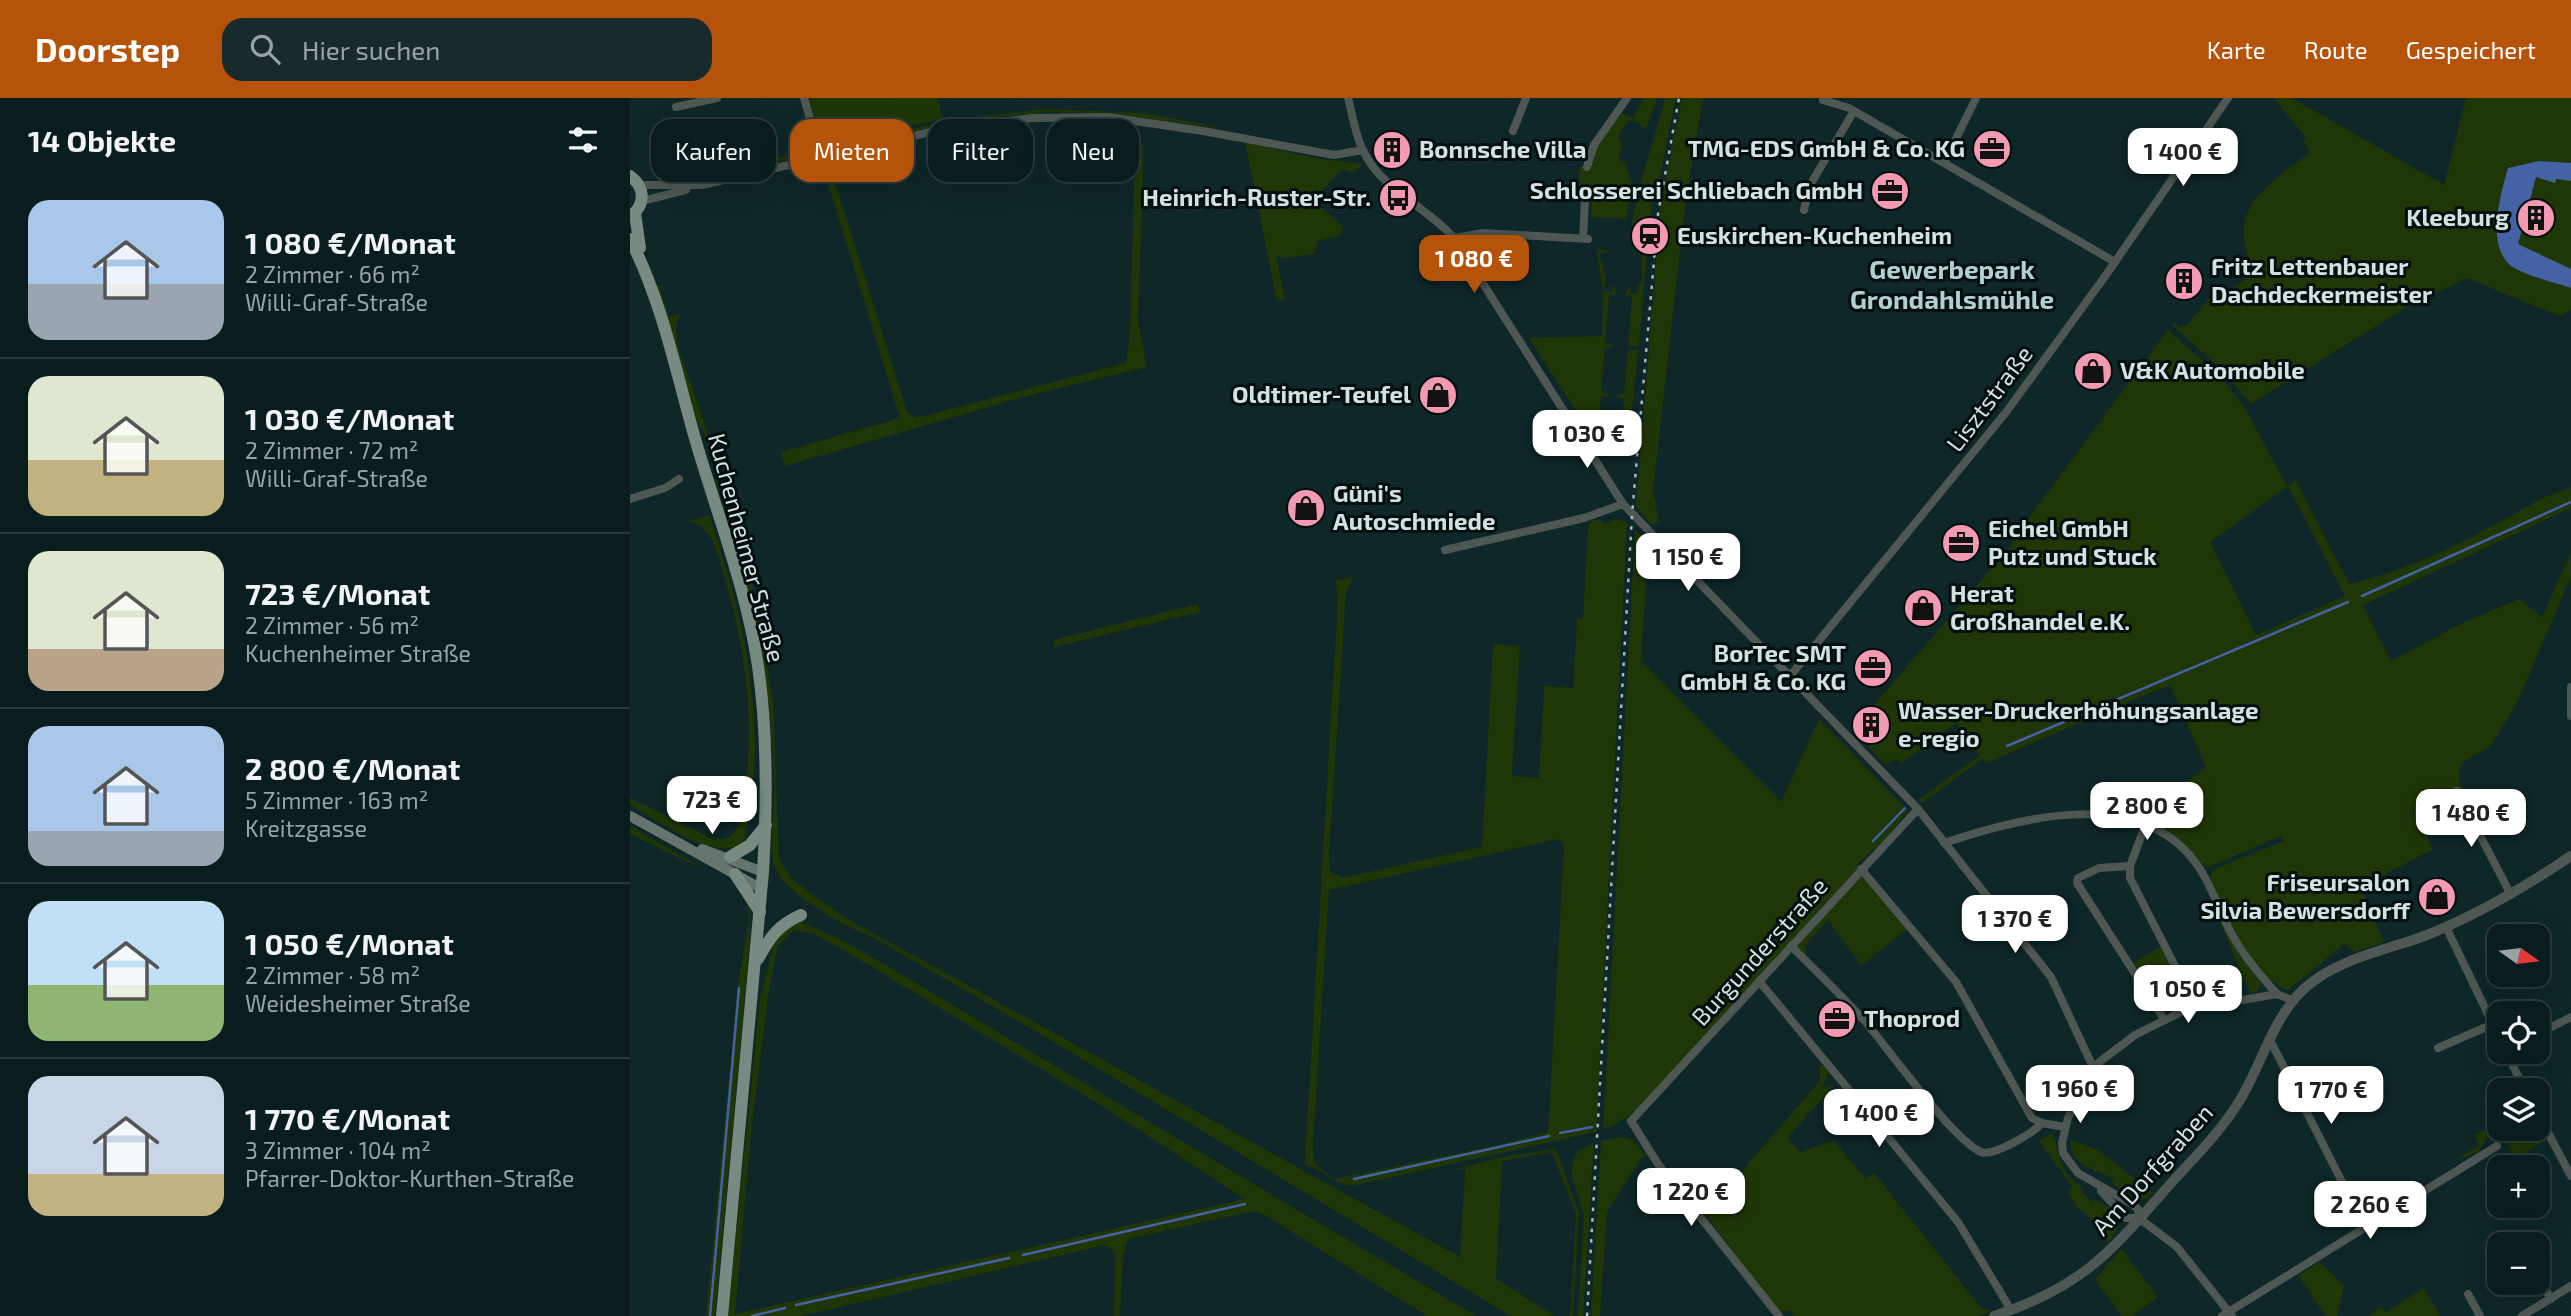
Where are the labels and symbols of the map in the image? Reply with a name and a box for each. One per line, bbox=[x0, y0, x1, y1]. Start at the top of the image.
office icon: TMG-EDS GmbH & Co. KG bbox=[1971, 128, 2013, 170]
building icon: Bonnsche Villa bbox=[1371, 129, 1413, 171]
pin: 1 400 € bbox=[2118, 129, 2248, 188]
place label: TMG-EDS GmbH & Co. KG bbox=[1688, 133, 1965, 162]
place label: Bonnsche Villa bbox=[1419, 134, 1586, 163]
office icon: Schlosserei Schliebach GmbH bbox=[1869, 170, 1911, 212]
place label: Schlosserei Schliebach GmbH bbox=[1530, 175, 1863, 204]
bus stop icon: Heinrich-Ruster-Str. bbox=[1377, 177, 1419, 219]
place label: Heinrich-Ruster-Str. bbox=[1142, 182, 1371, 211]
building icon: Kleeburg bbox=[2515, 197, 2557, 239]
place label: Kleeburg bbox=[2406, 202, 2509, 231]
station icon: Euskirchen-Kuchenheim bbox=[1629, 215, 1671, 257]
place label: Euskirchen-Kuchenheim bbox=[1677, 220, 1952, 249]
pin: 1 080 € bbox=[1409, 236, 1539, 295]
place label: Fritz Lettenbauer Dachdeckermeister bbox=[2211, 251, 2433, 308]
district label: Gewerbepark Grondahlsmühle bbox=[1850, 253, 2054, 314]
building icon: Fritz Lettenbauer Dachdeckermeister bbox=[2163, 260, 2205, 302]
street label: Lisztstraße bbox=[1940, 339, 2038, 457]
shop icon: V&K Automobile bbox=[2072, 350, 2114, 392]
place label: V&K Automobile bbox=[2120, 355, 2305, 384]
shop icon: Oldtimer-Teufel bbox=[1417, 374, 1459, 416]
place label: Oldtimer-Teufel bbox=[1232, 379, 1411, 408]
pin: 1 030 € bbox=[1522, 410, 1652, 470]
street label: Kuchenheimer Straße bbox=[703, 430, 792, 665]
place label: Güni's Autoschmiede bbox=[1333, 478, 1495, 535]
shop icon: Güni's Autoschmiede bbox=[1285, 487, 1327, 529]
place label: Eichel GmbH Putz und Stuck bbox=[1988, 513, 2157, 570]
office icon: Eichel GmbH Putz und Stuck bbox=[1940, 522, 1982, 564]
pin: 1 150 € bbox=[1623, 533, 1753, 593]
place label: Herat Großhandel e.K. bbox=[1950, 578, 2130, 635]
shop icon: Herat Großhandel e.K. bbox=[1902, 587, 1944, 629]
place label: BorTec SMT GmbH & Co. KG bbox=[1680, 638, 1847, 695]
office icon: BorTec SMT GmbH & Co. KG bbox=[1852, 647, 1894, 689]
place label: Wasser-Druckerhöhungsanlage e-regio bbox=[1898, 695, 2259, 752]
building icon: Wasser-Druckerhöhungsanlage e-regio bbox=[1850, 704, 1892, 746]
pin: 723 € bbox=[663, 776, 761, 836]
pin: 2 800 € bbox=[2082, 782, 2212, 842]
pin: 1 480 € bbox=[2406, 790, 2536, 849]
place label: Friseursalon Silvia Bewersdorff bbox=[2200, 867, 2411, 924]
street label: Burgunderstraße bbox=[1685, 871, 1833, 1031]
shop icon: Friseursalon Silvia Bewersdorff bbox=[2416, 876, 2458, 918]
pin: 1 370 € bbox=[1950, 896, 2080, 955]
north arrow bbox=[2487, 924, 2550, 987]
pin: 1 050 € bbox=[2123, 965, 2253, 1025]
office icon: Thoprod bbox=[1816, 998, 1858, 1040]
place label: Thoprod bbox=[1864, 1003, 1960, 1032]
pin: 1 960 € bbox=[2015, 1066, 2145, 1125]
pin: 1 770 € bbox=[2266, 1066, 2396, 1126]
pin: 1 400 € bbox=[1814, 1090, 1944, 1149]
street label: Am Dorfgraben bbox=[2085, 1098, 2218, 1240]
pin: 1 220 € bbox=[1626, 1168, 1756, 1228]
pin: 2 260 € bbox=[2305, 1182, 2435, 1241]

